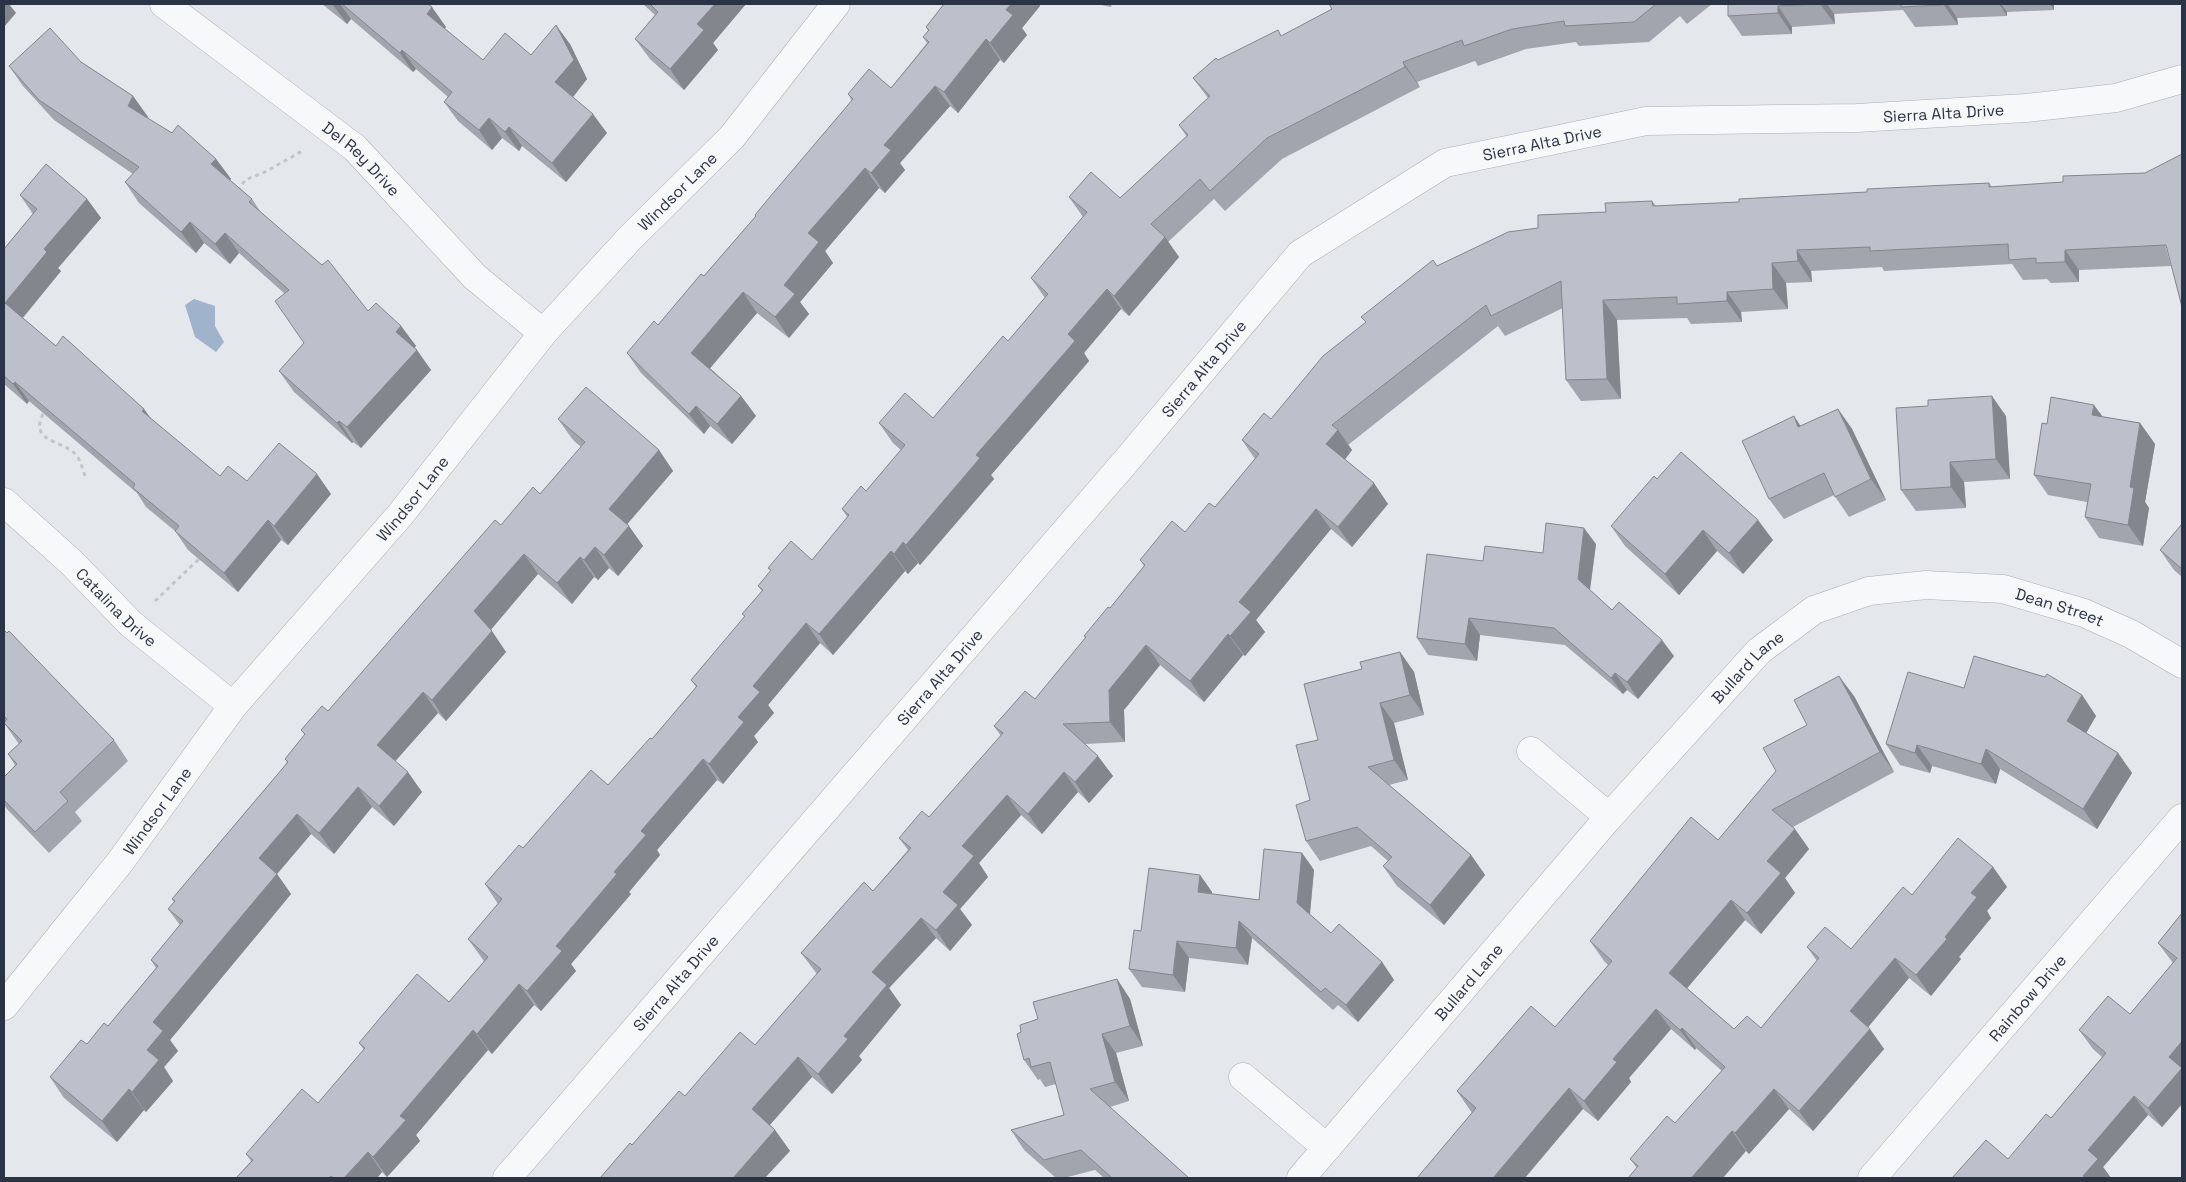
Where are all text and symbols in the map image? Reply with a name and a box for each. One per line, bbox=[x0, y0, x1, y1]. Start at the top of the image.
street label: Sierra Alta Drive bbox=[1883, 99, 2005, 127]
street label: Del Rey Drive bbox=[318, 117, 404, 201]
street label: Sierra Alta Drive bbox=[1481, 121, 1604, 166]
street label: Windsor Lane bbox=[633, 148, 722, 236]
street label: Sierra Alta Drive bbox=[1157, 316, 1251, 422]
street label: Windsor Lane bbox=[372, 452, 454, 546]
street label: Catalina Drive bbox=[71, 563, 161, 652]
street label: Dean Street bbox=[2013, 583, 2107, 632]
street label: Sierra Alta Drive bbox=[892, 625, 988, 730]
street label: Bullard Lane bbox=[1707, 626, 1788, 708]
street label: Windsor Lane bbox=[118, 763, 196, 859]
street label: Sierra Alta Drive bbox=[628, 930, 724, 1036]
street label: Bullard Lane bbox=[1430, 939, 1508, 1025]
street label: Rainbow Drive bbox=[1984, 950, 2071, 1046]

